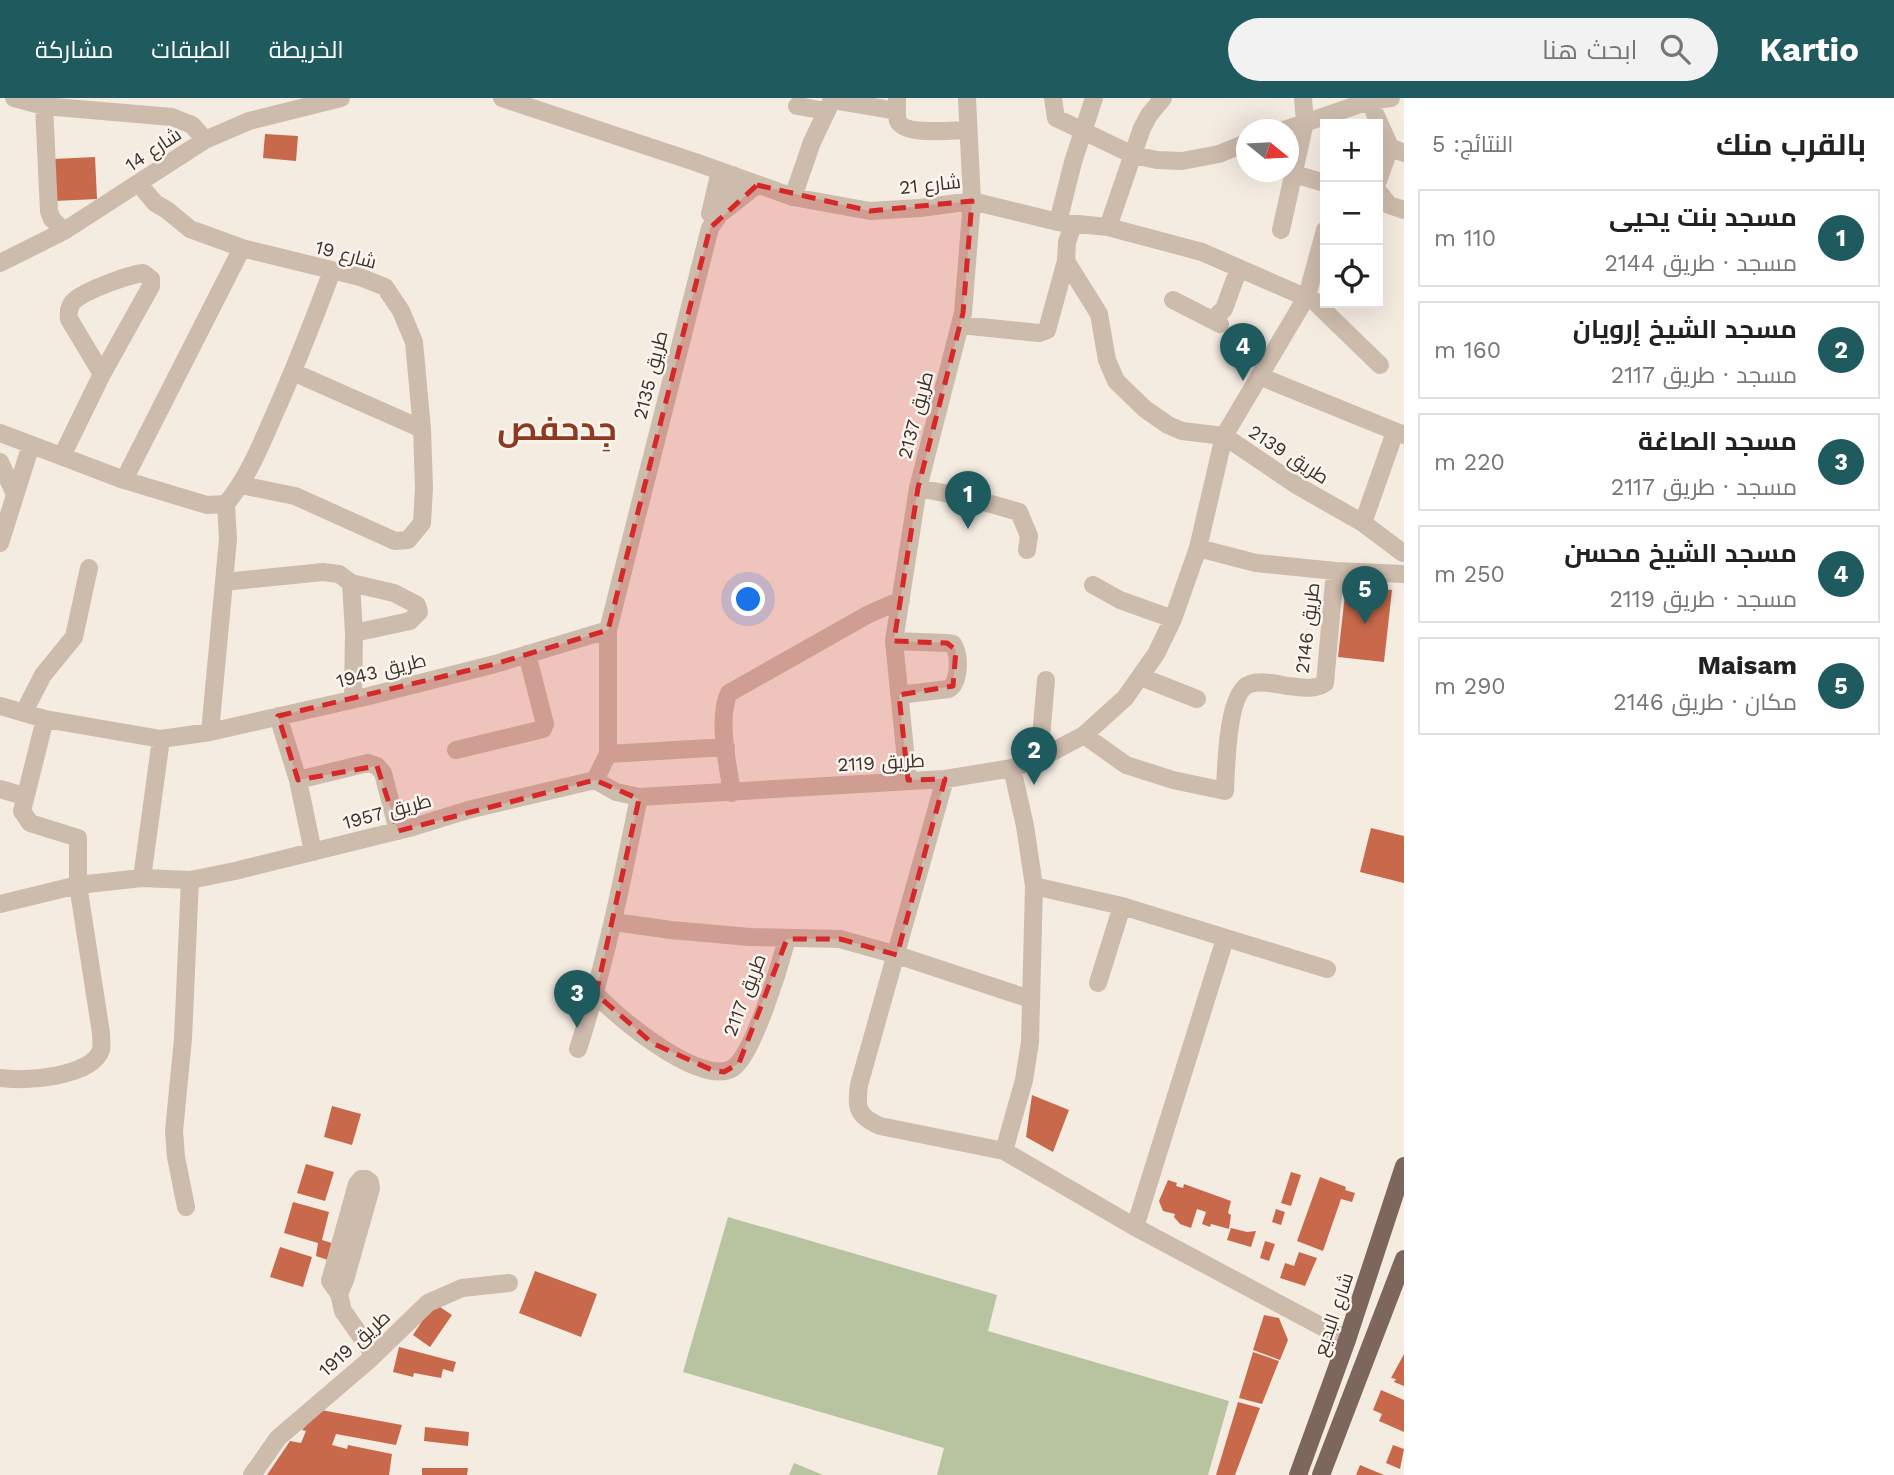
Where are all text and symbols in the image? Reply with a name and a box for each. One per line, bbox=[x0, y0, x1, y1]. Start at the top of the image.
search box bbox=[1228, 18, 1718, 81]
icon: search bbox=[1656, 30, 1694, 68]
text: Kartio bbox=[1760, 30, 1859, 69]
text: ابحث هنا bbox=[1542, 35, 1638, 65]
text: مشاركة bbox=[35, 36, 113, 64]
text: الطبقات bbox=[151, 36, 231, 64]
text: الخريطة bbox=[269, 36, 344, 64]
north arrow bbox=[1236, 119, 1299, 182]
map controls bbox=[1320, 119, 1383, 308]
button: + bbox=[1320, 119, 1383, 182]
street label: شارع 14 bbox=[121, 122, 187, 178]
text: بالقرب منك bbox=[1716, 127, 1866, 162]
text: النتائج: 5 bbox=[1432, 131, 1513, 158]
street label: شارع 21 bbox=[898, 170, 962, 201]
button: − bbox=[1320, 182, 1383, 245]
text: مسجد بنت يحيى bbox=[1609, 202, 1797, 232]
text: 110 m bbox=[1434, 225, 1496, 252]
text: 1 bbox=[1836, 225, 1846, 252]
street label: شارع 19 bbox=[312, 235, 379, 276]
button: locate bbox=[1320, 245, 1383, 308]
text: مسجد · طريق 2144 bbox=[1604, 250, 1797, 277]
text: مسجد الشيخ إرويان bbox=[1573, 314, 1797, 344]
pin: 4 bbox=[1220, 323, 1266, 381]
street label: طريق 2135 bbox=[628, 328, 674, 422]
text: 160 m bbox=[1434, 337, 1501, 364]
text: 2 bbox=[1834, 337, 1848, 364]
text: مسجد · طريق 2117 bbox=[1611, 362, 1797, 389]
street label: طريق 2137 bbox=[893, 369, 939, 462]
district label: جِدحفص bbox=[497, 409, 617, 452]
street label: طريق 2139 bbox=[1244, 420, 1333, 490]
text: مسجد الصاغة bbox=[1638, 426, 1797, 456]
text: 220 m bbox=[1434, 449, 1505, 476]
text: 3 bbox=[1834, 449, 1848, 476]
pin: 1 bbox=[945, 471, 991, 529]
text: مسجد · طريق 2117 bbox=[1611, 474, 1797, 501]
text: مسجد الشيخ محسن bbox=[1564, 538, 1797, 568]
text: 250 m bbox=[1434, 561, 1505, 588]
text: 4 bbox=[1834, 561, 1848, 588]
pin: 5 bbox=[1342, 566, 1388, 624]
street label: طريق 2146 bbox=[1291, 581, 1325, 675]
your location bbox=[731, 582, 765, 616]
text: مسجد · طريق 2119 bbox=[1609, 586, 1797, 613]
street label: طريق 1943 bbox=[334, 648, 429, 694]
text: Maisam bbox=[1697, 650, 1797, 680]
text: 290 m bbox=[1434, 673, 1506, 700]
text: 5 bbox=[1834, 673, 1848, 700]
text: مكان · طريق 2146 bbox=[1613, 689, 1797, 716]
pin: 2 bbox=[1011, 727, 1057, 785]
street label: طريق 2119 bbox=[837, 749, 925, 777]
street label: طريق 1957 bbox=[340, 789, 434, 835]
street label: طريق 2117 bbox=[718, 951, 772, 1040]
pin: 3 bbox=[554, 970, 600, 1028]
street label: شارع البديع bbox=[1309, 1270, 1360, 1359]
street label: طريق 1919 bbox=[314, 1305, 395, 1382]

